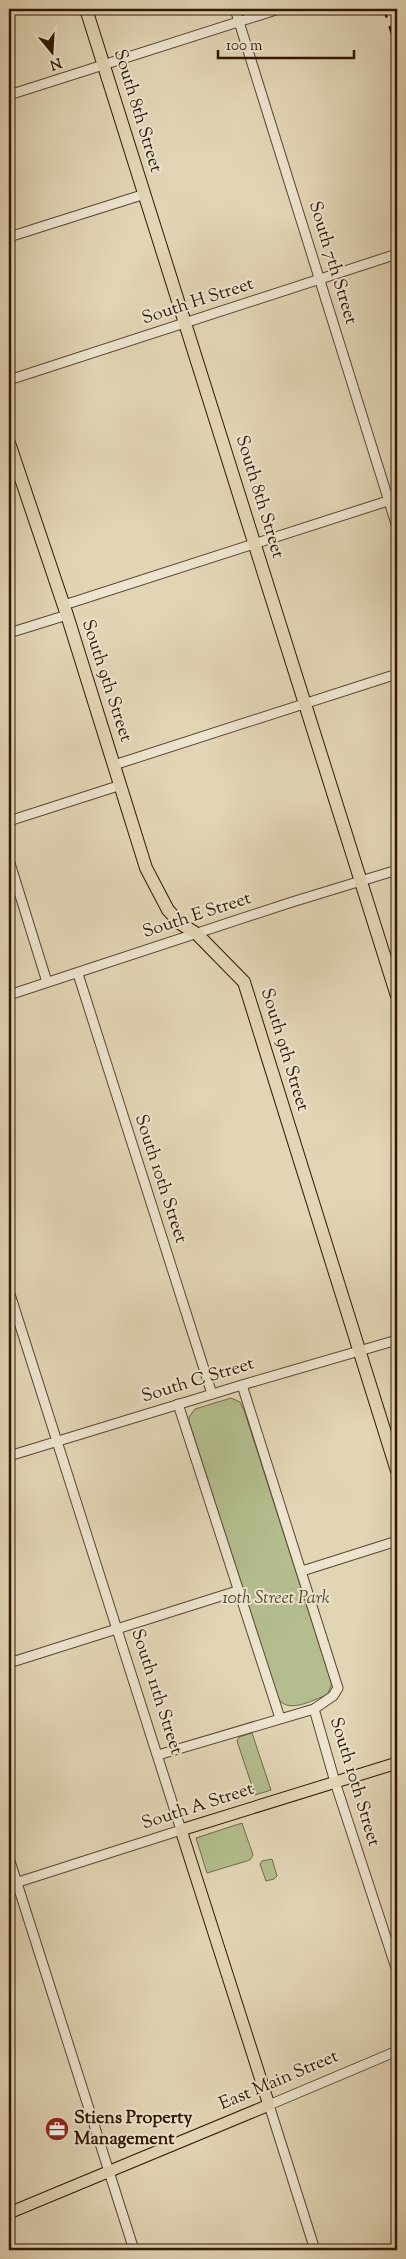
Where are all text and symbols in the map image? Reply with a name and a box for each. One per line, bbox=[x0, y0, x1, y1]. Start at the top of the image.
north arrow bbox=[28, 28, 78, 78]
scale bar bbox=[218, 28, 355, 60]
text: 100 m bbox=[226, 36, 263, 57]
street label: South 8th Street bbox=[106, 46, 168, 176]
text: N bbox=[47, 51, 64, 74]
street label: South 7th Street bbox=[301, 198, 363, 328]
street label: South H Street bbox=[139, 272, 257, 332]
street label: South 8th Street bbox=[228, 432, 290, 562]
street label: South 9th Street bbox=[74, 617, 138, 745]
street label: South E Street bbox=[139, 886, 255, 946]
street label: South 9th Street bbox=[253, 985, 315, 1115]
street label: South 10th Street bbox=[127, 1111, 193, 1247]
street label: South C Street bbox=[139, 1352, 257, 1410]
park label: 10th Street Park bbox=[222, 1586, 330, 1612]
street label: South 11th Street bbox=[123, 1626, 189, 1758]
street label: South 10th Street bbox=[322, 1714, 386, 1850]
street label: South A Street bbox=[139, 1777, 257, 1837]
street label: East Main Street bbox=[215, 2044, 343, 2118]
place label: Stiens Property Management bbox=[74, 2106, 192, 2153]
office icon: Stiens Property Management bbox=[44, 2116, 70, 2142]

